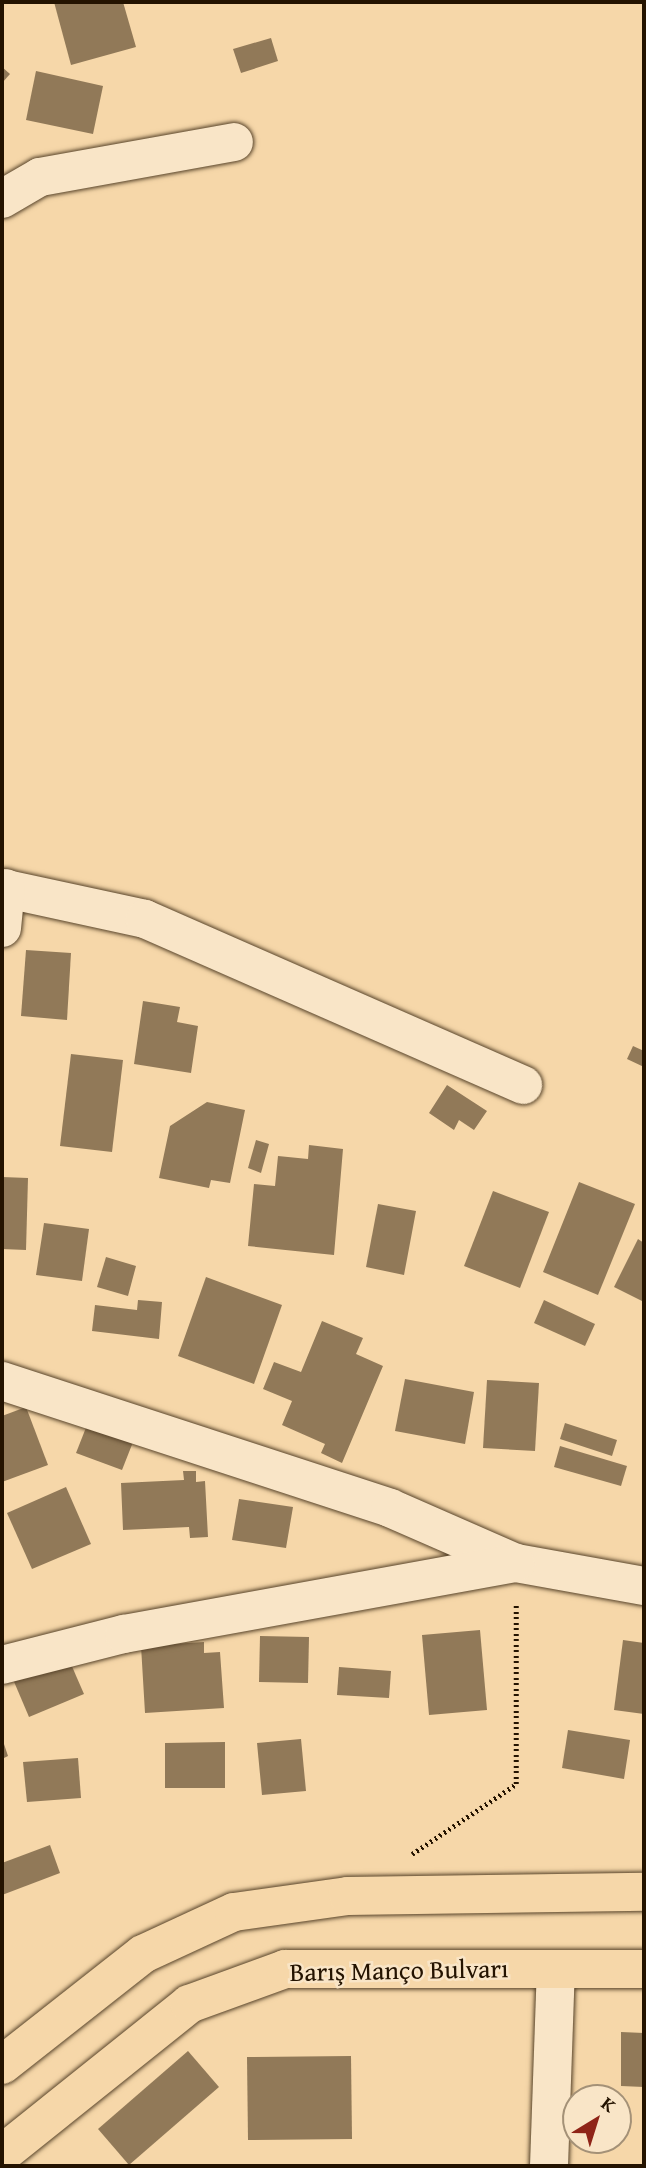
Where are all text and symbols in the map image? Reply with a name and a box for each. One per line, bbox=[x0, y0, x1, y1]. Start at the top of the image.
street label: Barış Manço Bulvarı bbox=[289, 1952, 509, 1988]
north arrow bbox=[562, 2084, 632, 2154]
text: K bbox=[595, 2089, 622, 2119]

